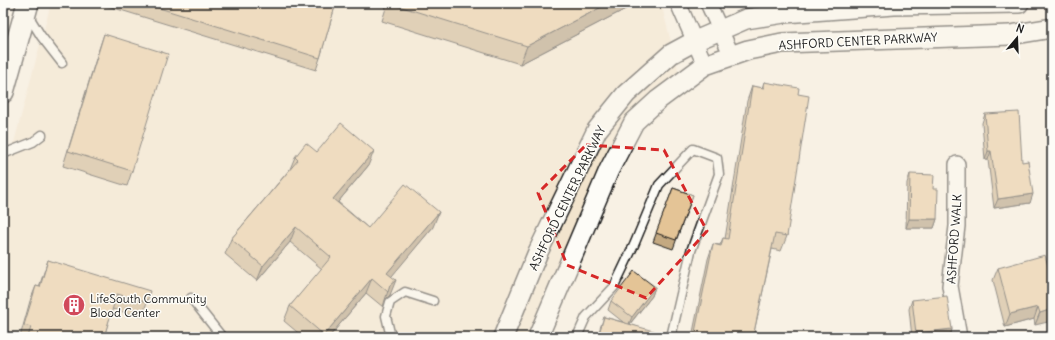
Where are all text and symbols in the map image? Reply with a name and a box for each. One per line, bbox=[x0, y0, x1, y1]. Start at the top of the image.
north arrow bbox=[997, 18, 1037, 58]
text: N bbox=[1014, 21, 1026, 36]
street label: ASHFORD CENTER PARKWAY bbox=[778, 29, 938, 53]
street label: ASHFORD CENTER PARKWAY bbox=[525, 123, 609, 273]
street label: ASHFORD WALK bbox=[943, 193, 965, 285]
place label: LifeSouth Community Blood Center bbox=[90, 291, 207, 320]
building icon: LifeSouth Community Blood Center bbox=[61, 292, 87, 318]

